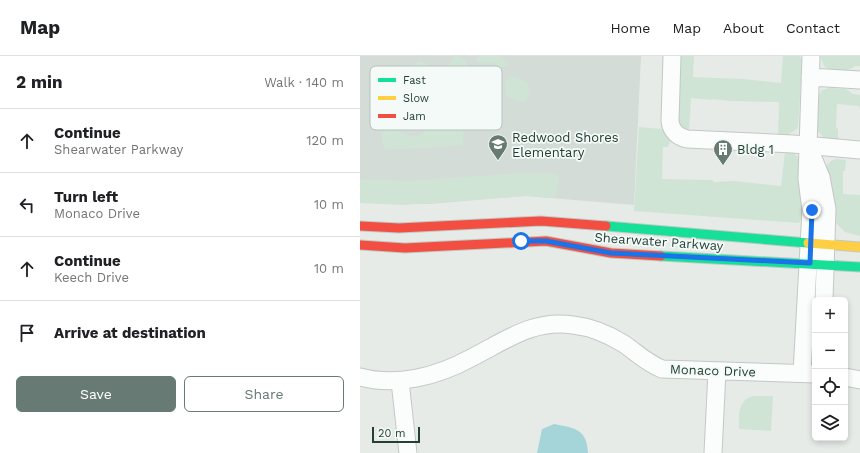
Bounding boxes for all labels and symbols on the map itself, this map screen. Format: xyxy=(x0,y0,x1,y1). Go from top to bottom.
legend xyxy=(370,66,502,130)
text: Fast xyxy=(403,74,426,87)
text: Slow xyxy=(403,92,429,105)
text: Jam xyxy=(403,110,426,123)
place label: Redwood Shores Elementary xyxy=(512,130,619,160)
school or university icon: Redwood Shores Elementary xyxy=(487,133,509,161)
building icon: Bldg 1 xyxy=(712,138,734,166)
place label: Bldg 1 xyxy=(737,142,774,157)
route end xyxy=(803,201,821,219)
street label: Shearwater Parkway xyxy=(594,230,724,254)
route start xyxy=(512,232,530,250)
street label: Monaco Drive xyxy=(670,362,756,379)
scale bar xyxy=(372,425,420,444)

